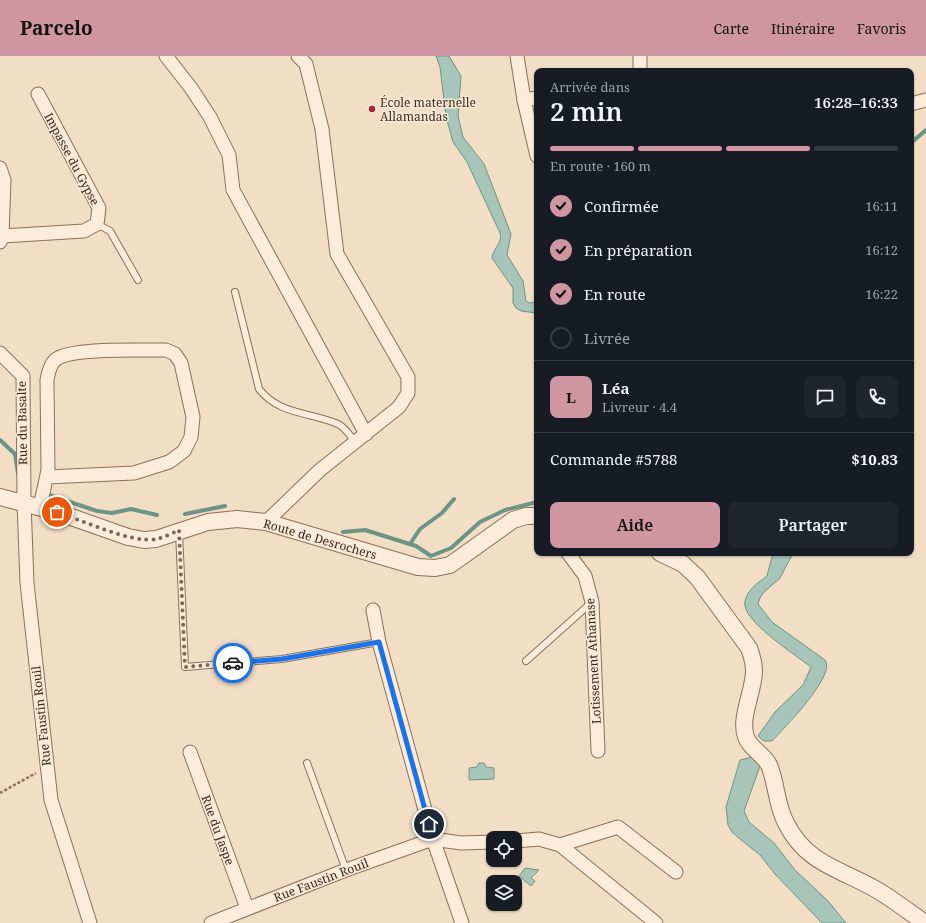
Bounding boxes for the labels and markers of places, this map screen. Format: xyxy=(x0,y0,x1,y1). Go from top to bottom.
place label: École maternelle Allamandas xyxy=(380,94,476,125)
marker: École maternelle Allamandas xyxy=(367,104,377,114)
pin xyxy=(40,495,74,529)
pin xyxy=(412,807,446,841)

